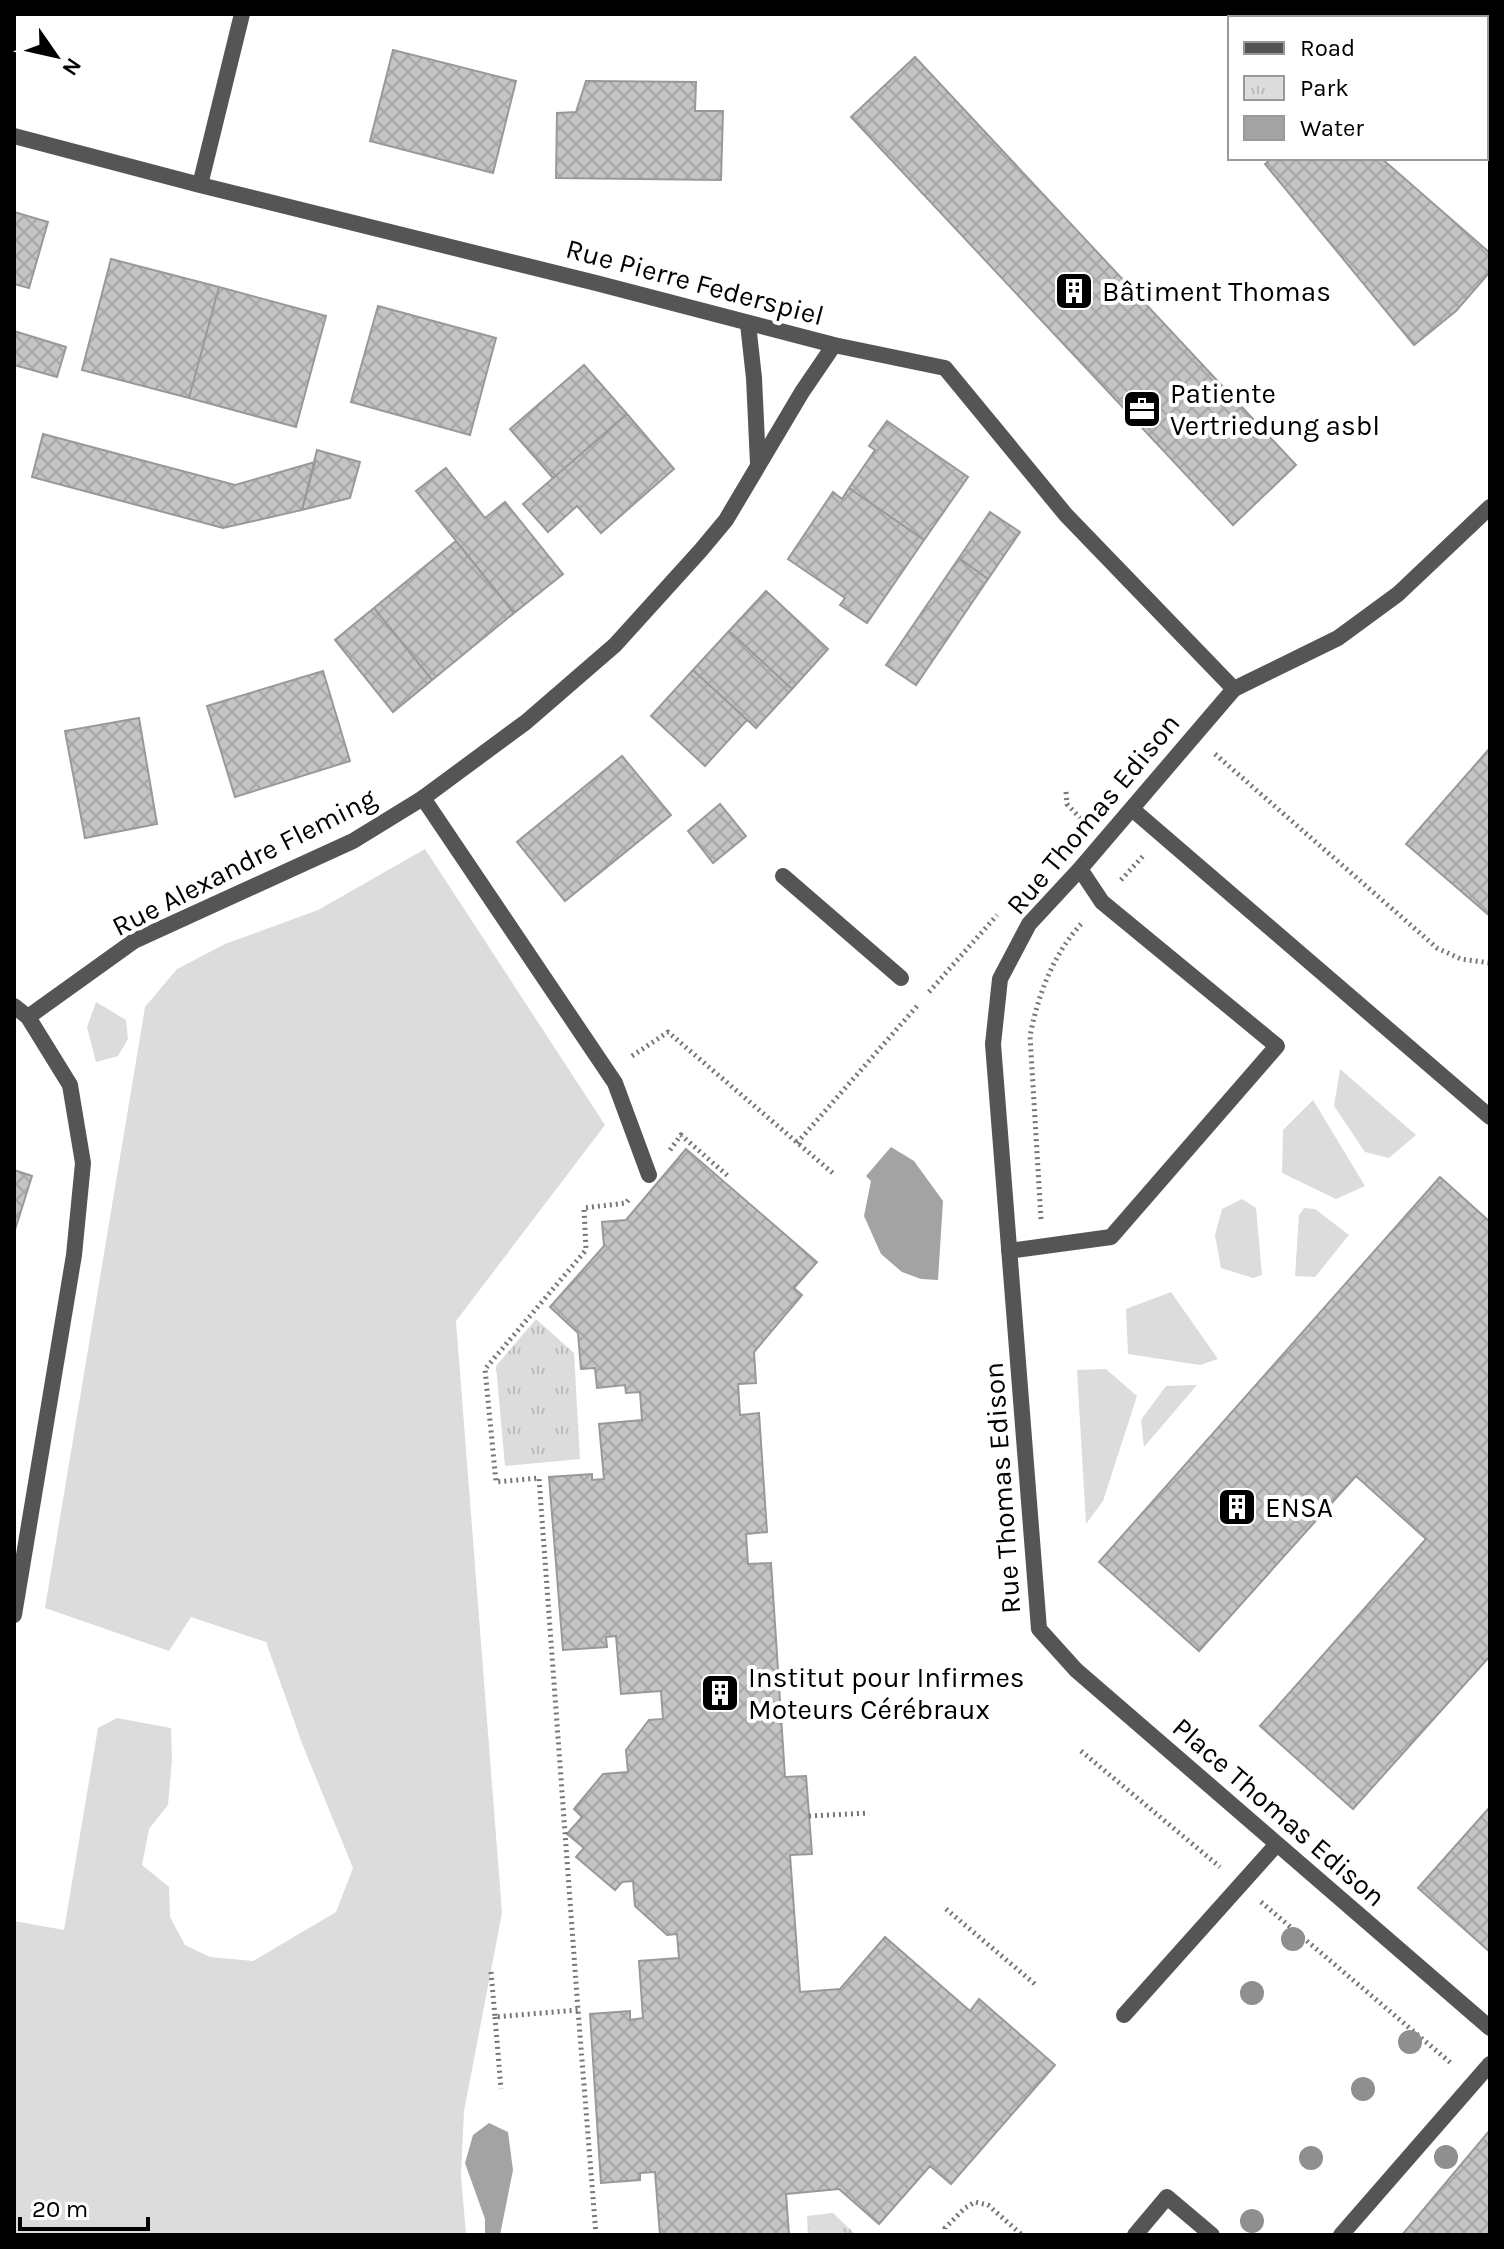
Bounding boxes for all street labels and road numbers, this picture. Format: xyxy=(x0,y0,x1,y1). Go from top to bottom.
street label: Rue Pierre Federspiel xyxy=(562,232,828,332)
street label: Rue Thomas Edison xyxy=(999,707,1187,921)
street label: Rue Alexandre Fleming xyxy=(106,781,382,943)
street label: Rue Thomas Edison xyxy=(977,1361,1027,1615)
street label: Place Thomas Edison xyxy=(1166,1711,1392,1913)

